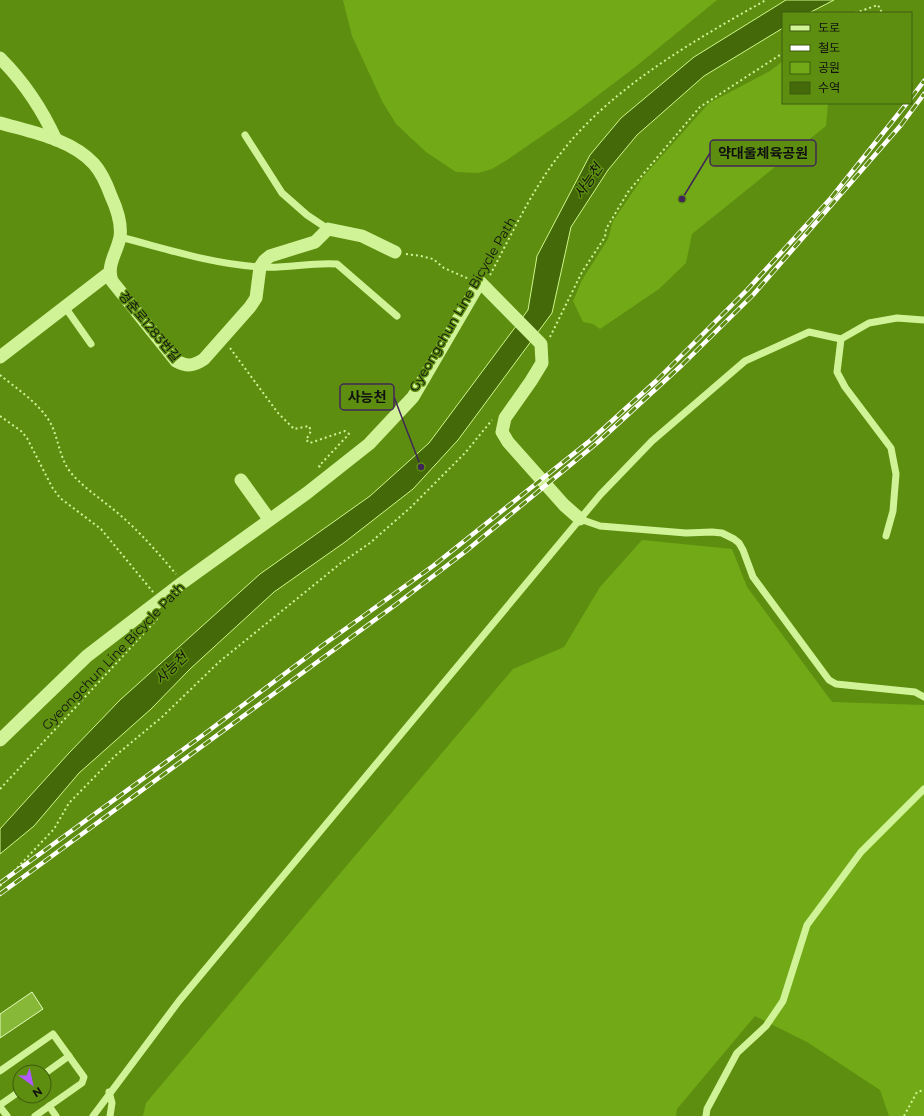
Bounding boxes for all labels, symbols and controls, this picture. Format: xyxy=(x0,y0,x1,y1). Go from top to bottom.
legend xyxy=(782,12,912,104)
text: 도로 xyxy=(818,20,840,35)
text: 철도 xyxy=(818,40,840,55)
text: 공원 xyxy=(818,60,840,75)
text: 수역 xyxy=(818,80,840,95)
callout: 약대울체육공원 xyxy=(710,140,816,166)
text: 약대울체육공원 xyxy=(718,144,808,162)
water label: 사능천 xyxy=(570,159,607,202)
street label: Gyeongchun Line Bicycle Path xyxy=(405,214,519,394)
street label: 경춘로1283번길 xyxy=(116,287,184,365)
callout: 사능천 xyxy=(340,384,394,410)
text: 사능천 xyxy=(348,388,386,406)
street label: Gyeongchun Line Bicycle Path xyxy=(38,579,188,733)
water label: 사능천 xyxy=(151,647,192,688)
north arrow xyxy=(12,1064,52,1104)
text: N xyxy=(30,1084,45,1101)

